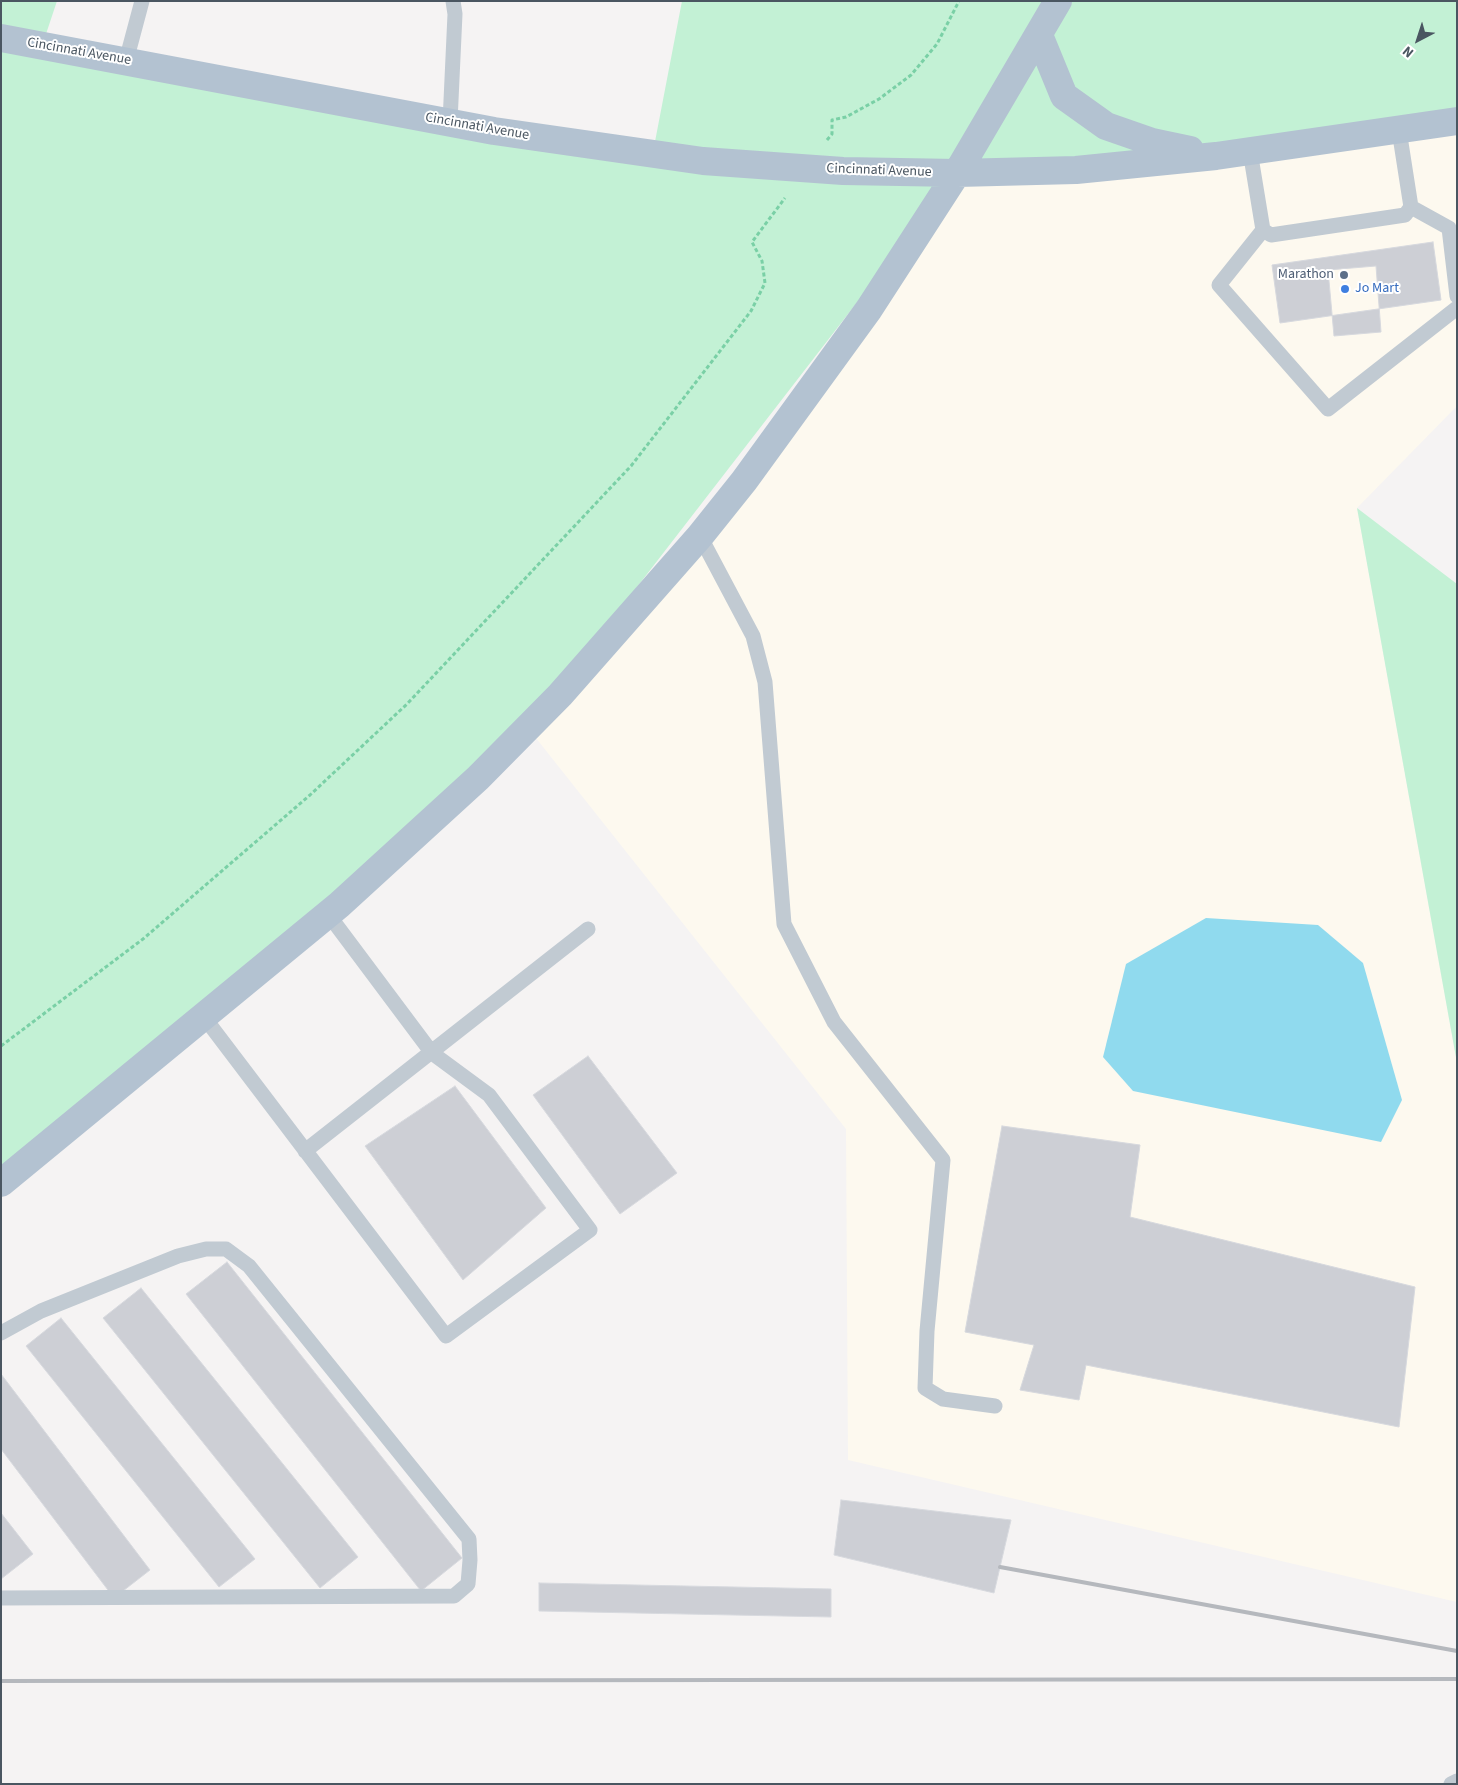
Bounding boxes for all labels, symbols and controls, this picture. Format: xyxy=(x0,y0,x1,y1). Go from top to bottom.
north arrow xyxy=(1393,15,1443,65)
street label: Cincinnati Avenue xyxy=(26,35,132,69)
text: N xyxy=(1398,41,1418,62)
street label: Cincinnati Avenue xyxy=(424,110,530,144)
street label: Cincinnati Avenue xyxy=(826,161,932,181)
place label: Marathon xyxy=(1278,267,1334,283)
marker: Marathon xyxy=(1338,269,1350,281)
place label: Jo Mart xyxy=(1355,281,1399,297)
marker: Jo Mart xyxy=(1339,283,1351,295)

